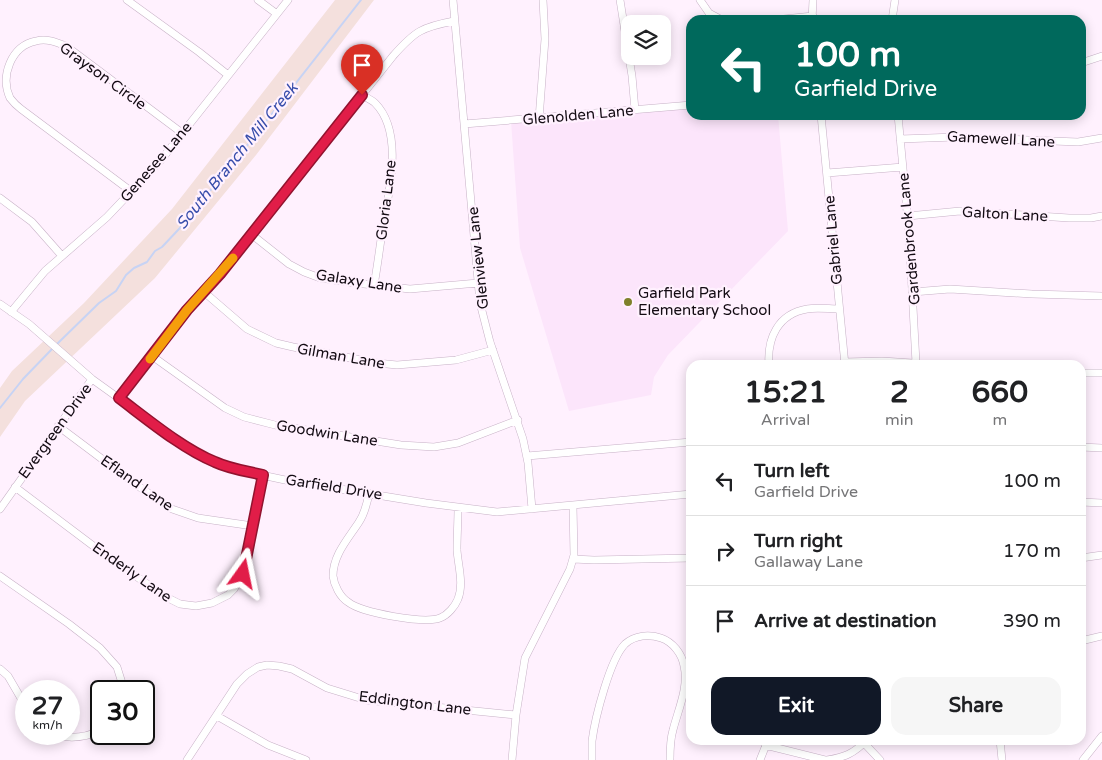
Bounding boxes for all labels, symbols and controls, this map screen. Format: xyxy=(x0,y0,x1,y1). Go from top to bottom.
map controls xyxy=(621,15,671,65)
button: layers xyxy=(621,15,671,65)
text: 100 m xyxy=(794,34,901,76)
icon: left xyxy=(711,35,776,100)
street label: Grayson Circle xyxy=(56,39,150,113)
pin xyxy=(341,44,383,95)
icon: arrive xyxy=(348,51,376,79)
text: Garfield Drive xyxy=(794,76,937,102)
water label: South Branch Mill Creek xyxy=(172,78,303,233)
street label: Glenolden Lane xyxy=(522,101,634,129)
street label: Genesee Lane xyxy=(116,118,196,206)
street label: Gamewell Lane xyxy=(946,127,1056,151)
street label: Gloria Lane xyxy=(372,159,400,241)
street label: Gardenbrook Lane xyxy=(894,172,924,306)
street label: Gabriel Lane xyxy=(820,195,846,285)
street label: Galton Lane xyxy=(962,203,1048,225)
street label: Glenview Lane xyxy=(464,206,492,310)
street label: Galaxy Lane xyxy=(315,265,403,297)
place label: Garfield Park Elementary School xyxy=(638,284,771,319)
marker: Garfield Park Elementary School xyxy=(622,296,634,308)
street label: Gilman Lane xyxy=(296,339,386,373)
text: 15:21 xyxy=(744,374,827,411)
text: 2 xyxy=(890,374,909,411)
text: 660 xyxy=(972,374,1028,411)
street label: Evergreen Drive xyxy=(14,380,96,482)
text: Arrival xyxy=(761,410,810,430)
text: min xyxy=(885,410,914,430)
text: m xyxy=(992,410,1007,430)
street label: Goodwin Lane xyxy=(275,416,379,450)
street label: Efland Lane xyxy=(97,451,177,515)
text: Turn left xyxy=(754,460,830,482)
icon: left xyxy=(711,467,739,495)
street label: Garfield Drive xyxy=(284,470,384,504)
text: 100 m xyxy=(1003,470,1061,492)
text: Garfield Drive xyxy=(754,482,858,502)
text: Turn right xyxy=(754,530,842,552)
icon: right xyxy=(711,537,739,565)
street label: Enderly Lane xyxy=(89,538,175,606)
text: 170 m xyxy=(1003,540,1061,562)
position arrow xyxy=(216,547,268,599)
text: Gallaway Lane xyxy=(754,552,863,572)
icon: arrive xyxy=(711,607,739,635)
text: Arrive at destination xyxy=(754,610,937,632)
text: 390 m xyxy=(1003,610,1061,632)
button: Exit xyxy=(711,677,881,735)
button: Share xyxy=(891,677,1061,735)
speed limit sign: 30 xyxy=(90,680,155,745)
street label: Eddington Lane xyxy=(358,687,472,719)
text: 27 xyxy=(32,691,63,721)
text: km/h xyxy=(32,718,63,732)

